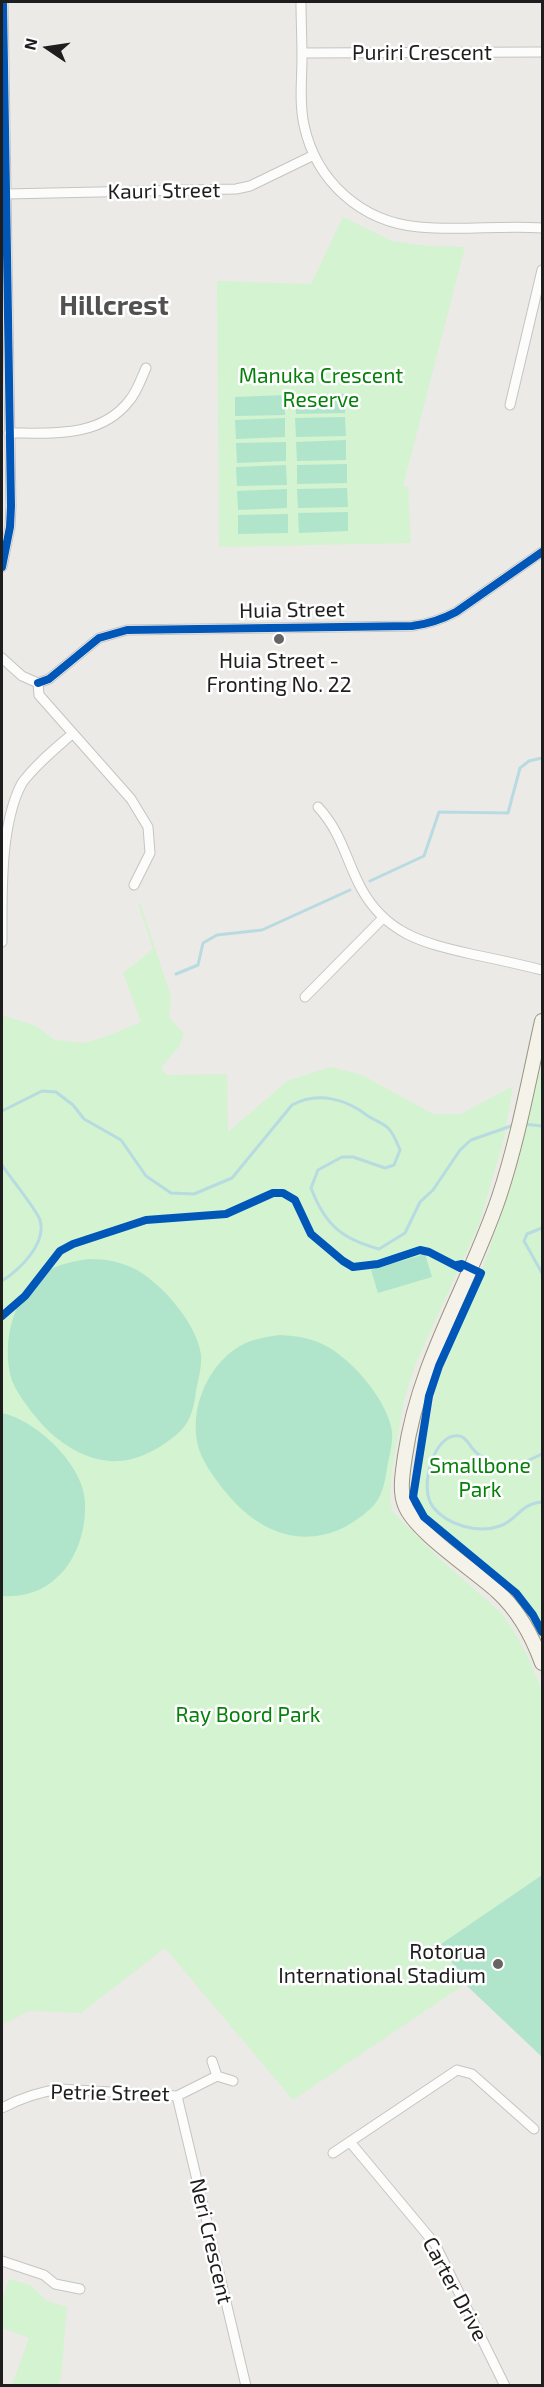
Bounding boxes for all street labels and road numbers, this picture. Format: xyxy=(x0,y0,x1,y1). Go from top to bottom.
street label: Puriri Crescent xyxy=(352,40,492,66)
street label: Kauri Street xyxy=(107,177,221,205)
street label: Huia Street xyxy=(239,596,345,624)
street label: Petrie Street xyxy=(50,2079,170,2107)
street label: Neri Crescent xyxy=(184,2176,238,2306)
street label: Carter Drive xyxy=(417,2233,493,2345)

